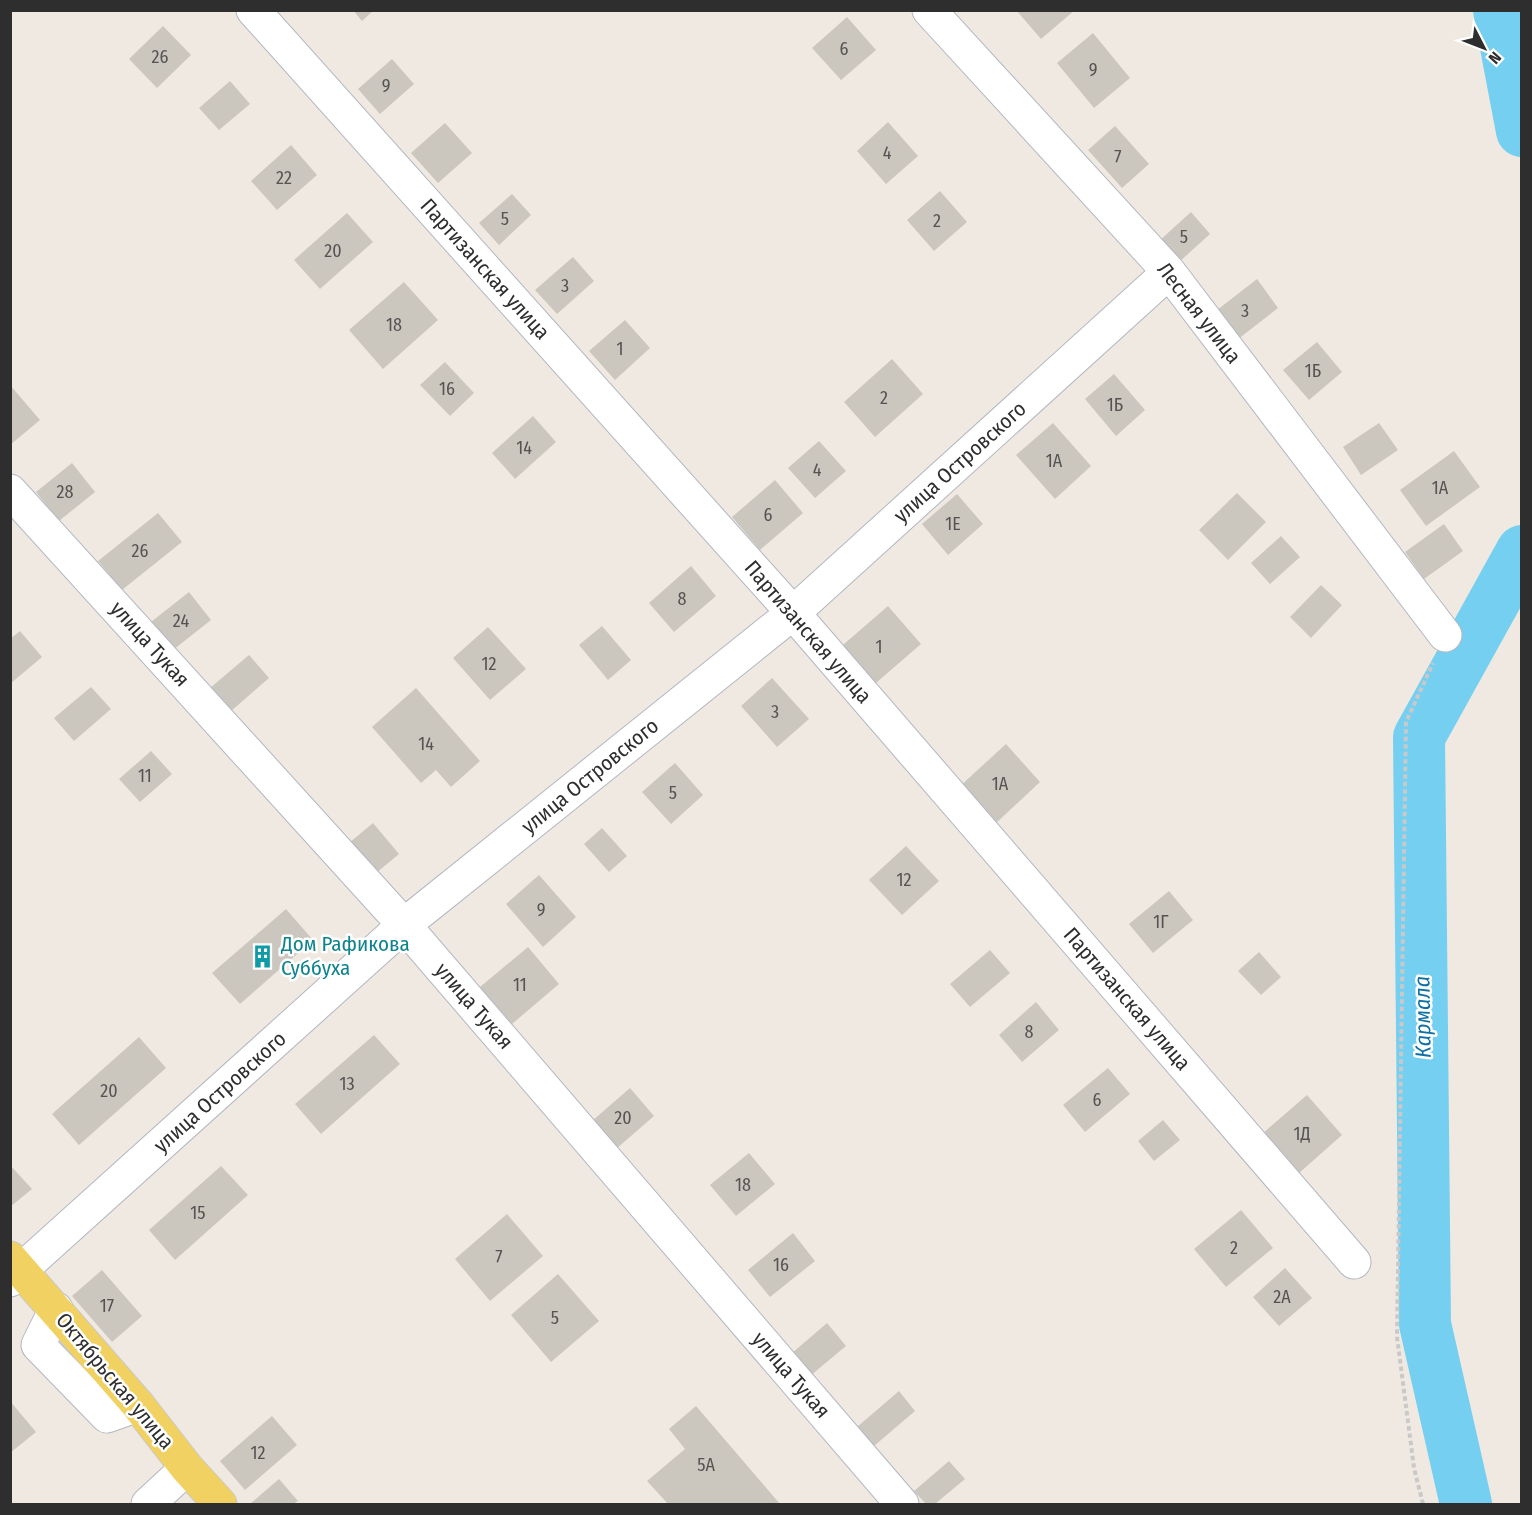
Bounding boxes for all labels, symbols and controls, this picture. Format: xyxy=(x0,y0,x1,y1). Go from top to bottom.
north arrow xyxy=(1454,18,1514,78)
house number: 6 xyxy=(840,38,849,60)
house number: 26 xyxy=(152,46,169,68)
text: N xyxy=(1485,48,1505,68)
house number: 9 xyxy=(1089,59,1097,81)
house number: 9 xyxy=(382,75,390,97)
house number: 4 xyxy=(883,142,892,164)
house number: 7 xyxy=(1114,146,1122,168)
house number: 22 xyxy=(276,167,292,189)
street label: Партизанская улица xyxy=(415,193,555,345)
house number: 5 xyxy=(501,208,509,230)
house number: 2 xyxy=(933,210,941,232)
house number: 5 xyxy=(1180,226,1188,248)
house number: 20 xyxy=(324,240,342,262)
street label: Лесная улица xyxy=(1151,257,1247,369)
house number: 3 xyxy=(561,275,569,297)
house number: 3 xyxy=(1241,300,1249,322)
house number: 18 xyxy=(386,314,402,336)
house number: 1 xyxy=(616,338,624,360)
house number: 1Б xyxy=(1305,360,1321,382)
house number: 16 xyxy=(439,378,455,400)
house number: 2 xyxy=(880,387,888,409)
house number: 1Б xyxy=(1107,394,1123,416)
street label: улица Островского xyxy=(888,396,1032,528)
house number: 14 xyxy=(516,437,532,459)
house number: 1А xyxy=(1046,450,1063,472)
house number: 4 xyxy=(813,459,822,481)
house number: 1А xyxy=(1432,477,1449,499)
house number: 28 xyxy=(57,481,73,503)
house number: 6 xyxy=(764,504,773,526)
house number: 1Е xyxy=(945,513,961,535)
house number: 26 xyxy=(132,540,149,562)
street label: Партизанская улица xyxy=(739,555,877,709)
house number: 8 xyxy=(678,588,687,610)
street label: улица Тукая xyxy=(105,596,195,692)
house number: 24 xyxy=(173,610,189,632)
house number: 1 xyxy=(875,636,883,658)
house number: 12 xyxy=(482,653,497,675)
house number: 3 xyxy=(771,701,779,723)
street label: улица Островского xyxy=(516,713,664,839)
house number: 14 xyxy=(418,733,434,755)
house number: 11 xyxy=(138,765,152,787)
house number: 1А xyxy=(992,773,1009,795)
house number: 5 xyxy=(669,782,677,804)
house number: 12 xyxy=(897,869,912,891)
house number: 9 xyxy=(537,899,545,921)
house number: 1Г xyxy=(1153,911,1169,933)
street label: Партизанская улица xyxy=(1058,922,1196,1076)
place label: Дом Рафикова Суббуха xyxy=(280,931,410,981)
building icon: Дом Рафикова Суббуха xyxy=(250,943,276,969)
street label: улица Тукая xyxy=(429,957,519,1055)
house number: 11 xyxy=(513,974,527,996)
water label: Кармала xyxy=(1408,976,1437,1058)
house number: 8 xyxy=(1025,1021,1034,1043)
street label: улица Островского xyxy=(148,1026,292,1158)
house number: 13 xyxy=(339,1073,355,1095)
house number: 20 xyxy=(100,1080,118,1102)
house number: 6 xyxy=(1093,1089,1102,1111)
house number: 20 xyxy=(614,1107,632,1129)
house number: 1Д xyxy=(1293,1123,1311,1145)
house number: 18 xyxy=(735,1174,751,1196)
house number: 15 xyxy=(190,1202,206,1224)
house number: 2 xyxy=(1230,1237,1238,1259)
house number: 7 xyxy=(495,1246,503,1268)
house number: 16 xyxy=(773,1254,789,1276)
house number: 2А xyxy=(1273,1286,1291,1308)
house number: 17 xyxy=(100,1295,114,1317)
street label: Октябрьская улица xyxy=(50,1307,180,1455)
house number: 5 xyxy=(551,1307,559,1329)
street label: улица Тукая xyxy=(746,1326,836,1424)
house number: 12 xyxy=(251,1442,266,1464)
house number: 5А xyxy=(697,1454,715,1476)

